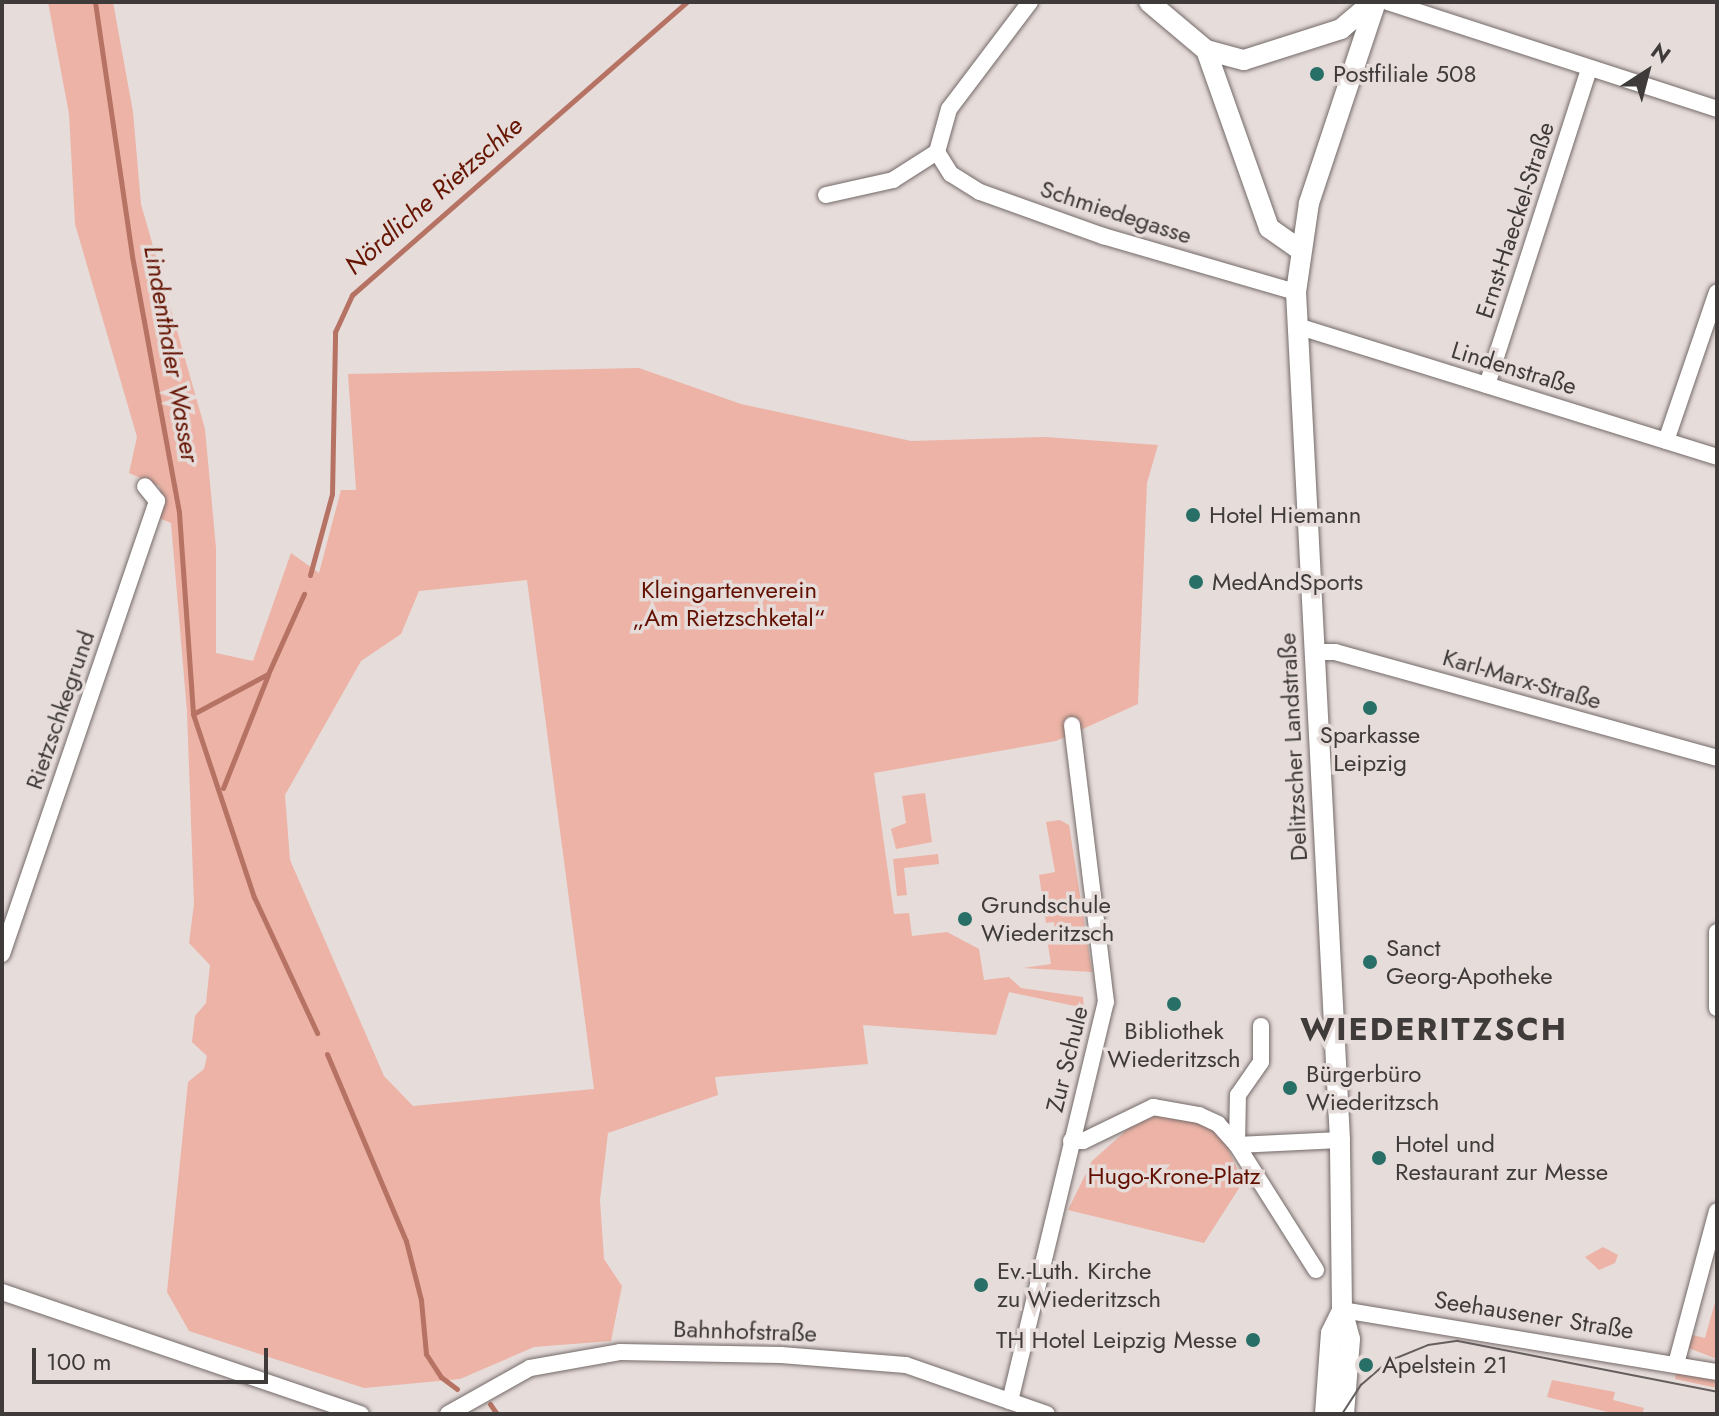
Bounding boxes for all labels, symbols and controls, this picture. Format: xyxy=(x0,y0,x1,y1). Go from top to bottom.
north arrow xyxy=(1607,32,1687,112)
text: N xyxy=(1645,35,1678,71)
place label: Postfiliale 508 xyxy=(1333,60,1476,88)
marker: Postfiliale 508 xyxy=(1308,65,1326,83)
water label: Nördliche Rietzschke xyxy=(339,110,529,282)
street label: Ernst-Haeckel-Straße xyxy=(1470,118,1560,322)
street label: Schmiedegasse xyxy=(1037,174,1195,250)
water label: Lindenthaler Wasser xyxy=(137,243,205,465)
street label: Lindenstraße xyxy=(1448,335,1580,401)
place label: Hotel Hiemann xyxy=(1209,501,1361,529)
marker: Hotel Hiemann xyxy=(1184,506,1202,524)
place label: MedAndSports xyxy=(1212,568,1363,596)
marker: MedAndSports xyxy=(1187,573,1205,591)
park label: Kleingartenverein „Am Rietzschketal“ xyxy=(633,576,825,632)
street label: Rietzschkegrund xyxy=(19,627,101,793)
street label: Delitzscher Landstraße xyxy=(1273,632,1313,862)
street label: Karl-Marx-Straße xyxy=(1439,643,1605,715)
marker: Sparkasse Leipzig xyxy=(1361,699,1379,717)
place label: Sparkasse Leipzig xyxy=(1320,721,1420,777)
place label: Grundschule Wiederitzsch xyxy=(981,891,1114,947)
marker: Grundschule Wiederitzsch xyxy=(956,910,974,928)
place label: Sanct Georg-Apotheke xyxy=(1386,934,1553,990)
marker: Sanct Georg-Apotheke xyxy=(1361,953,1379,971)
marker: Bibliothek Wiederitzsch xyxy=(1165,995,1183,1013)
street label: Zur Schule xyxy=(1040,1003,1094,1115)
district label: WIEDERITZSCH xyxy=(1300,1010,1568,1048)
place label: Bibliothek Wiederitzsch xyxy=(1107,1017,1241,1073)
place label: Bürgerbüro Wiederitzsch xyxy=(1306,1060,1439,1116)
marker: Bürgerbüro Wiederitzsch xyxy=(1281,1079,1299,1097)
place label: Hotel und Restaurant zur Messe xyxy=(1395,1130,1608,1186)
marker: Hotel und Restaurant zur Messe xyxy=(1370,1149,1388,1167)
park label: Hugo-Krone-Platz xyxy=(1087,1162,1261,1190)
place label: Ev.-Luth. Kirche zu Wiederitzsch xyxy=(997,1257,1161,1313)
marker: Ev.-Luth. Kirche zu Wiederitzsch xyxy=(972,1276,990,1294)
street label: Seehausener Straße xyxy=(1432,1285,1636,1345)
street label: Bahnhofstraße xyxy=(673,1314,817,1348)
place label: TH Hotel Leipzig Messe xyxy=(996,1326,1237,1354)
marker: TH Hotel Leipzig Messe xyxy=(1244,1331,1262,1349)
scale bar xyxy=(36,1332,272,1382)
text: 100 m xyxy=(46,1344,112,1379)
place label: Apelstein 21 xyxy=(1382,1351,1508,1379)
marker: Apelstein 21 xyxy=(1357,1356,1375,1374)

